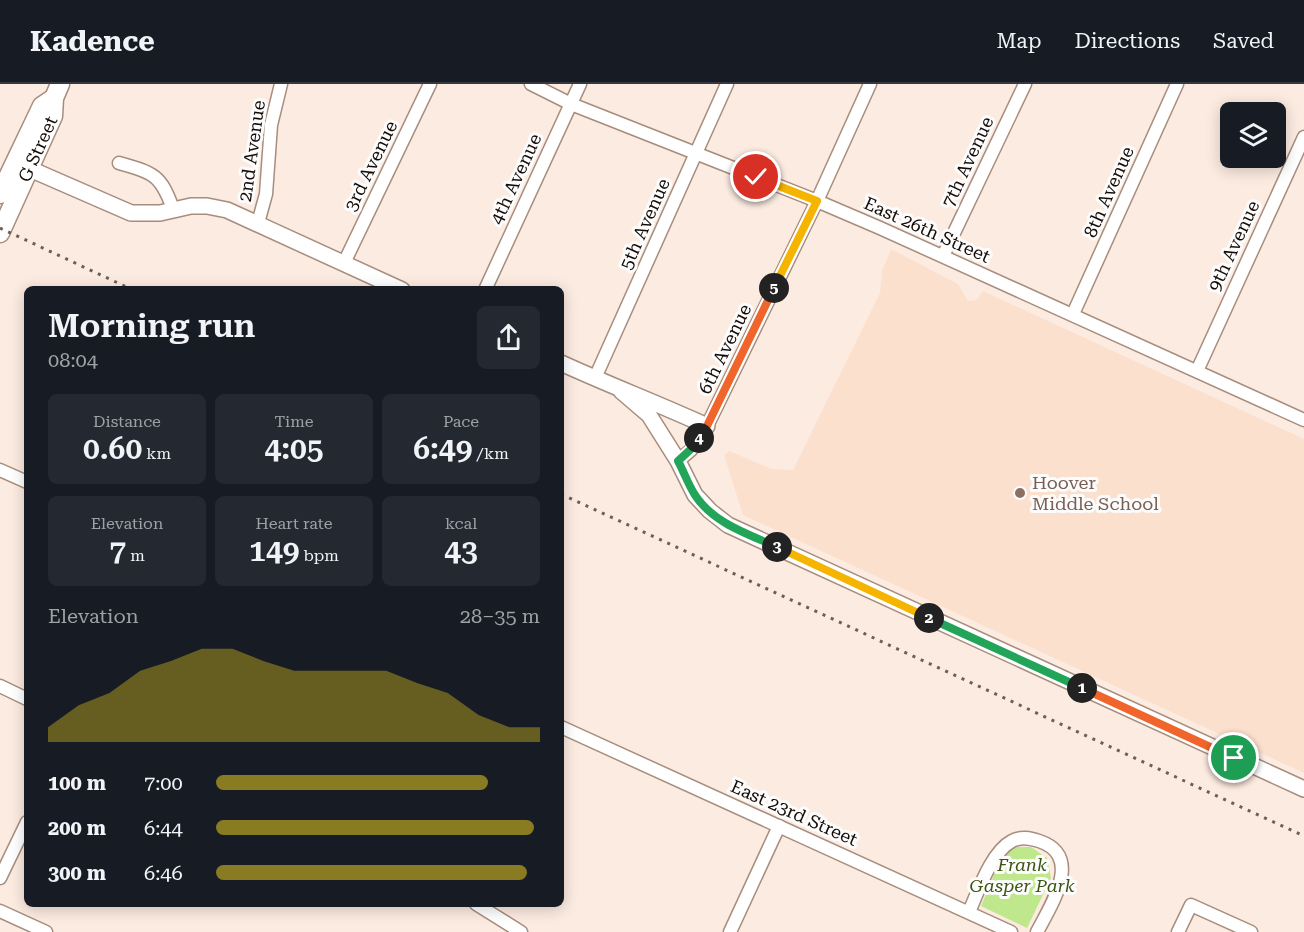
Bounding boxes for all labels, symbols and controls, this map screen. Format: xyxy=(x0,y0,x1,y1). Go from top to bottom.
text: Kadence xyxy=(30,25,155,58)
text: Map xyxy=(997,29,1041,53)
text: Directions xyxy=(1074,29,1180,53)
text: Saved xyxy=(1213,29,1274,53)
street label: 2nd Avenue xyxy=(234,99,269,203)
map controls xyxy=(1220,102,1286,168)
button: layers xyxy=(1220,102,1286,168)
street label: G Street xyxy=(13,112,62,185)
street label: 7th Avenue xyxy=(937,113,998,210)
street label: 3rd Avenue xyxy=(340,117,402,214)
street label: 4th Avenue xyxy=(485,130,546,227)
street label: 8th Avenue xyxy=(1079,143,1138,241)
pin xyxy=(730,151,781,202)
icon: check xyxy=(739,160,772,193)
street label: 5th Avenue xyxy=(615,175,674,273)
street label: East 26th Street xyxy=(861,192,994,267)
street label: 9th Avenue xyxy=(1203,197,1264,294)
pin: 5 xyxy=(759,273,789,303)
text: 5 xyxy=(770,278,778,297)
street label: 6th Avenue xyxy=(694,300,755,397)
text: Morning run xyxy=(48,306,255,345)
button: share xyxy=(477,306,540,369)
text: 08:04 xyxy=(48,348,98,372)
text: Distance xyxy=(93,412,161,431)
text: Time xyxy=(274,412,314,431)
text: Pace xyxy=(443,412,479,431)
pin: 4 xyxy=(684,423,714,453)
text: 4 xyxy=(695,428,703,447)
text: 0.60 xyxy=(83,431,142,466)
text: 4:05 xyxy=(264,431,324,466)
text: 6:49 xyxy=(413,431,472,466)
text: km xyxy=(142,444,171,463)
text: /km xyxy=(472,444,509,463)
place label: Hoover Middle School xyxy=(1032,472,1159,514)
marker: Hoover Middle School xyxy=(1013,486,1027,500)
text: Elevation xyxy=(91,514,163,533)
text: Heart rate xyxy=(256,514,332,533)
text: kcal xyxy=(445,514,477,533)
pin: 3 xyxy=(762,532,792,562)
text: 7 xyxy=(109,533,126,568)
text: 149 xyxy=(249,533,299,568)
text: 43 xyxy=(444,533,478,568)
text: 3 xyxy=(773,537,781,556)
text: m xyxy=(126,546,145,565)
text: bpm xyxy=(299,546,339,565)
pin: 2 xyxy=(914,603,944,633)
text: Elevation xyxy=(48,604,139,628)
text: 28–35 m xyxy=(460,604,540,628)
text: 2 xyxy=(925,608,933,627)
pin: 1 xyxy=(1067,673,1097,703)
text: 1 xyxy=(1078,678,1086,697)
pin xyxy=(1208,732,1259,783)
icon: arrive xyxy=(1217,741,1250,774)
text: 100 m xyxy=(48,771,106,795)
text: 7:00 xyxy=(144,771,183,795)
street label: East 23rd Street xyxy=(728,775,861,850)
text: 200 m xyxy=(48,816,106,840)
text: 6:44 xyxy=(144,816,183,840)
park label: Frank Gasper Park xyxy=(970,854,1075,896)
text: 300 m xyxy=(48,861,106,885)
text: 6:46 xyxy=(144,861,183,885)

